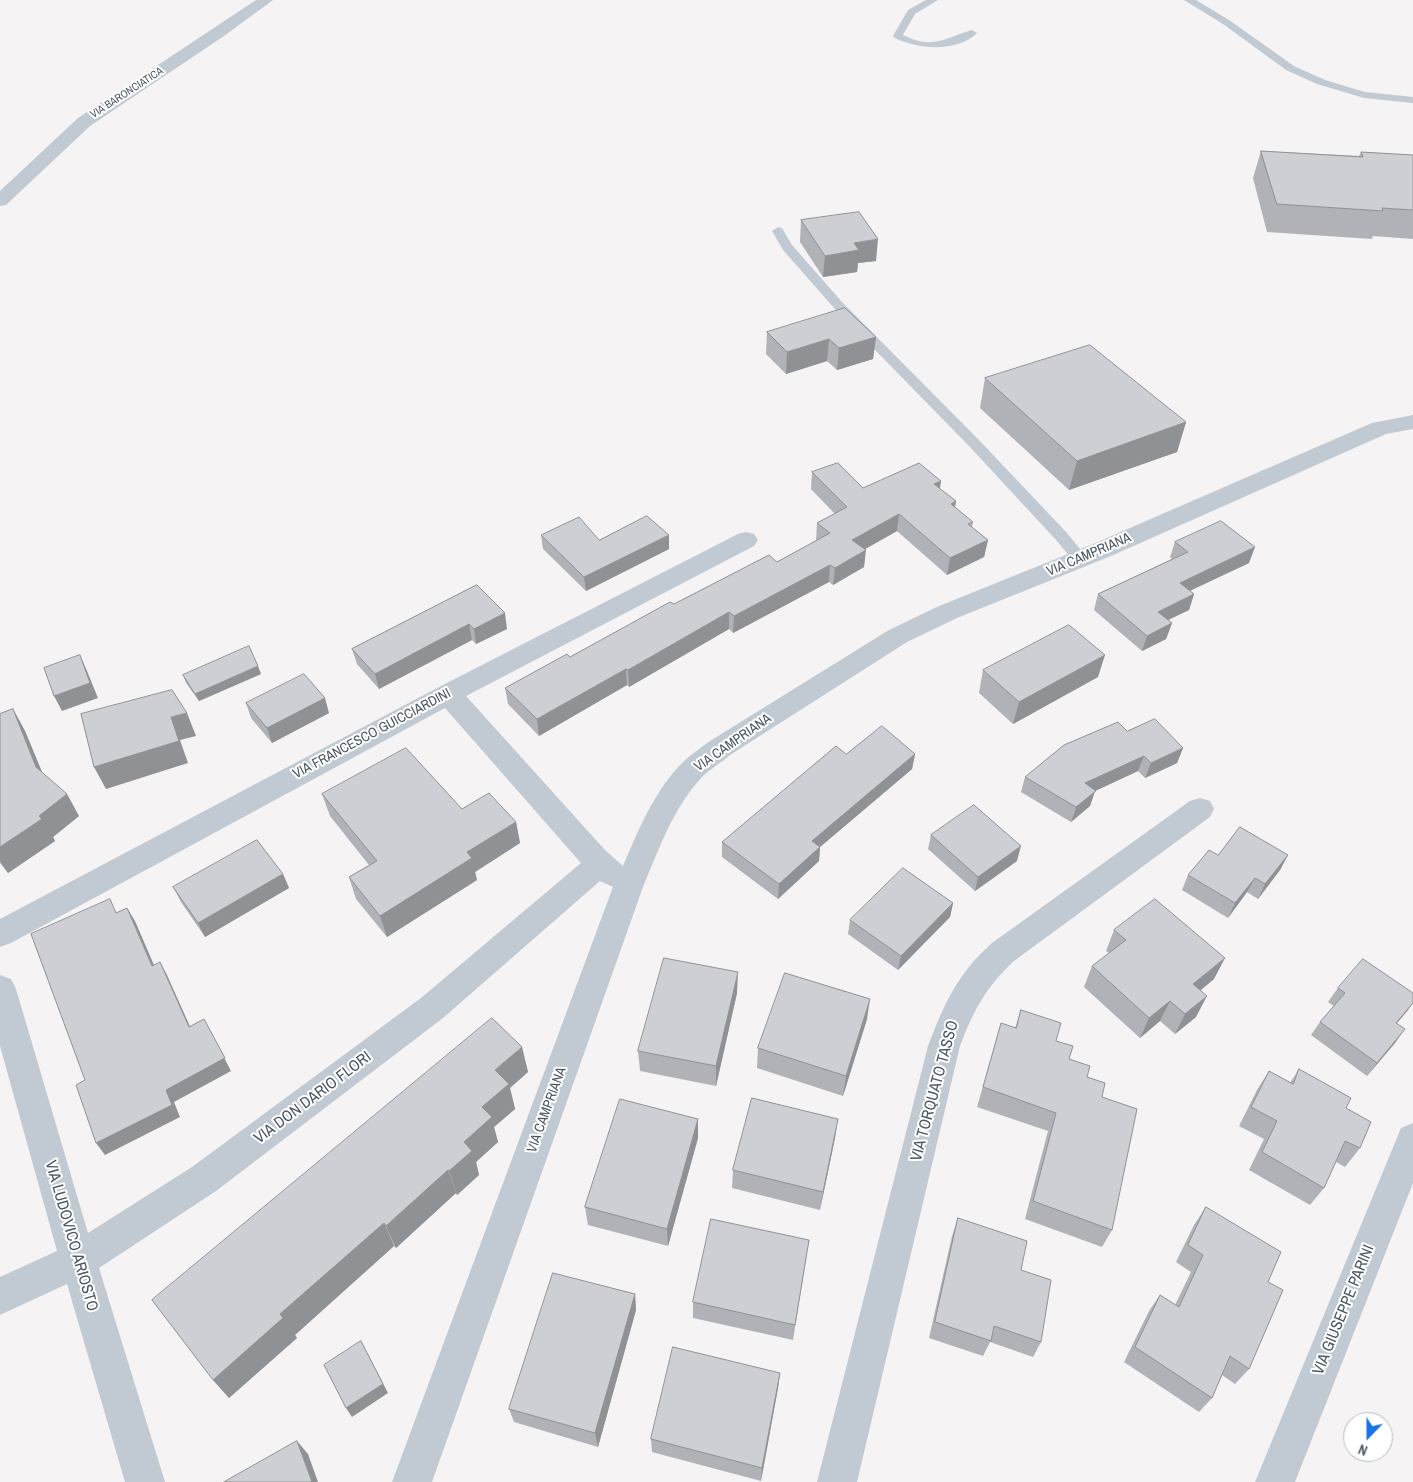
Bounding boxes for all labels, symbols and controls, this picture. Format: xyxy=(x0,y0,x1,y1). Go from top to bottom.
street label: VIA BARONCIATICA xyxy=(88,65,166,121)
street label: VIA CAMPRIANA xyxy=(1044,530,1134,580)
street label: VIA FRANCESCO GUICCIARDINI xyxy=(290,685,454,783)
street label: VIA CAMPRIANA xyxy=(691,710,775,776)
street label: VIA TORQUATO TASSO xyxy=(907,1019,963,1163)
street label: VIA DON DARIO FLORI xyxy=(251,1048,375,1148)
street label: VIA CAMPRIANA xyxy=(524,1065,570,1155)
street label: VIA LUDOVICO ARIOSTO xyxy=(40,1158,102,1314)
street label: VIA GIUSEPPE PARINI xyxy=(1309,1242,1379,1378)
north arrow xyxy=(1343,1412,1393,1462)
text: N xyxy=(1356,1440,1370,1460)

